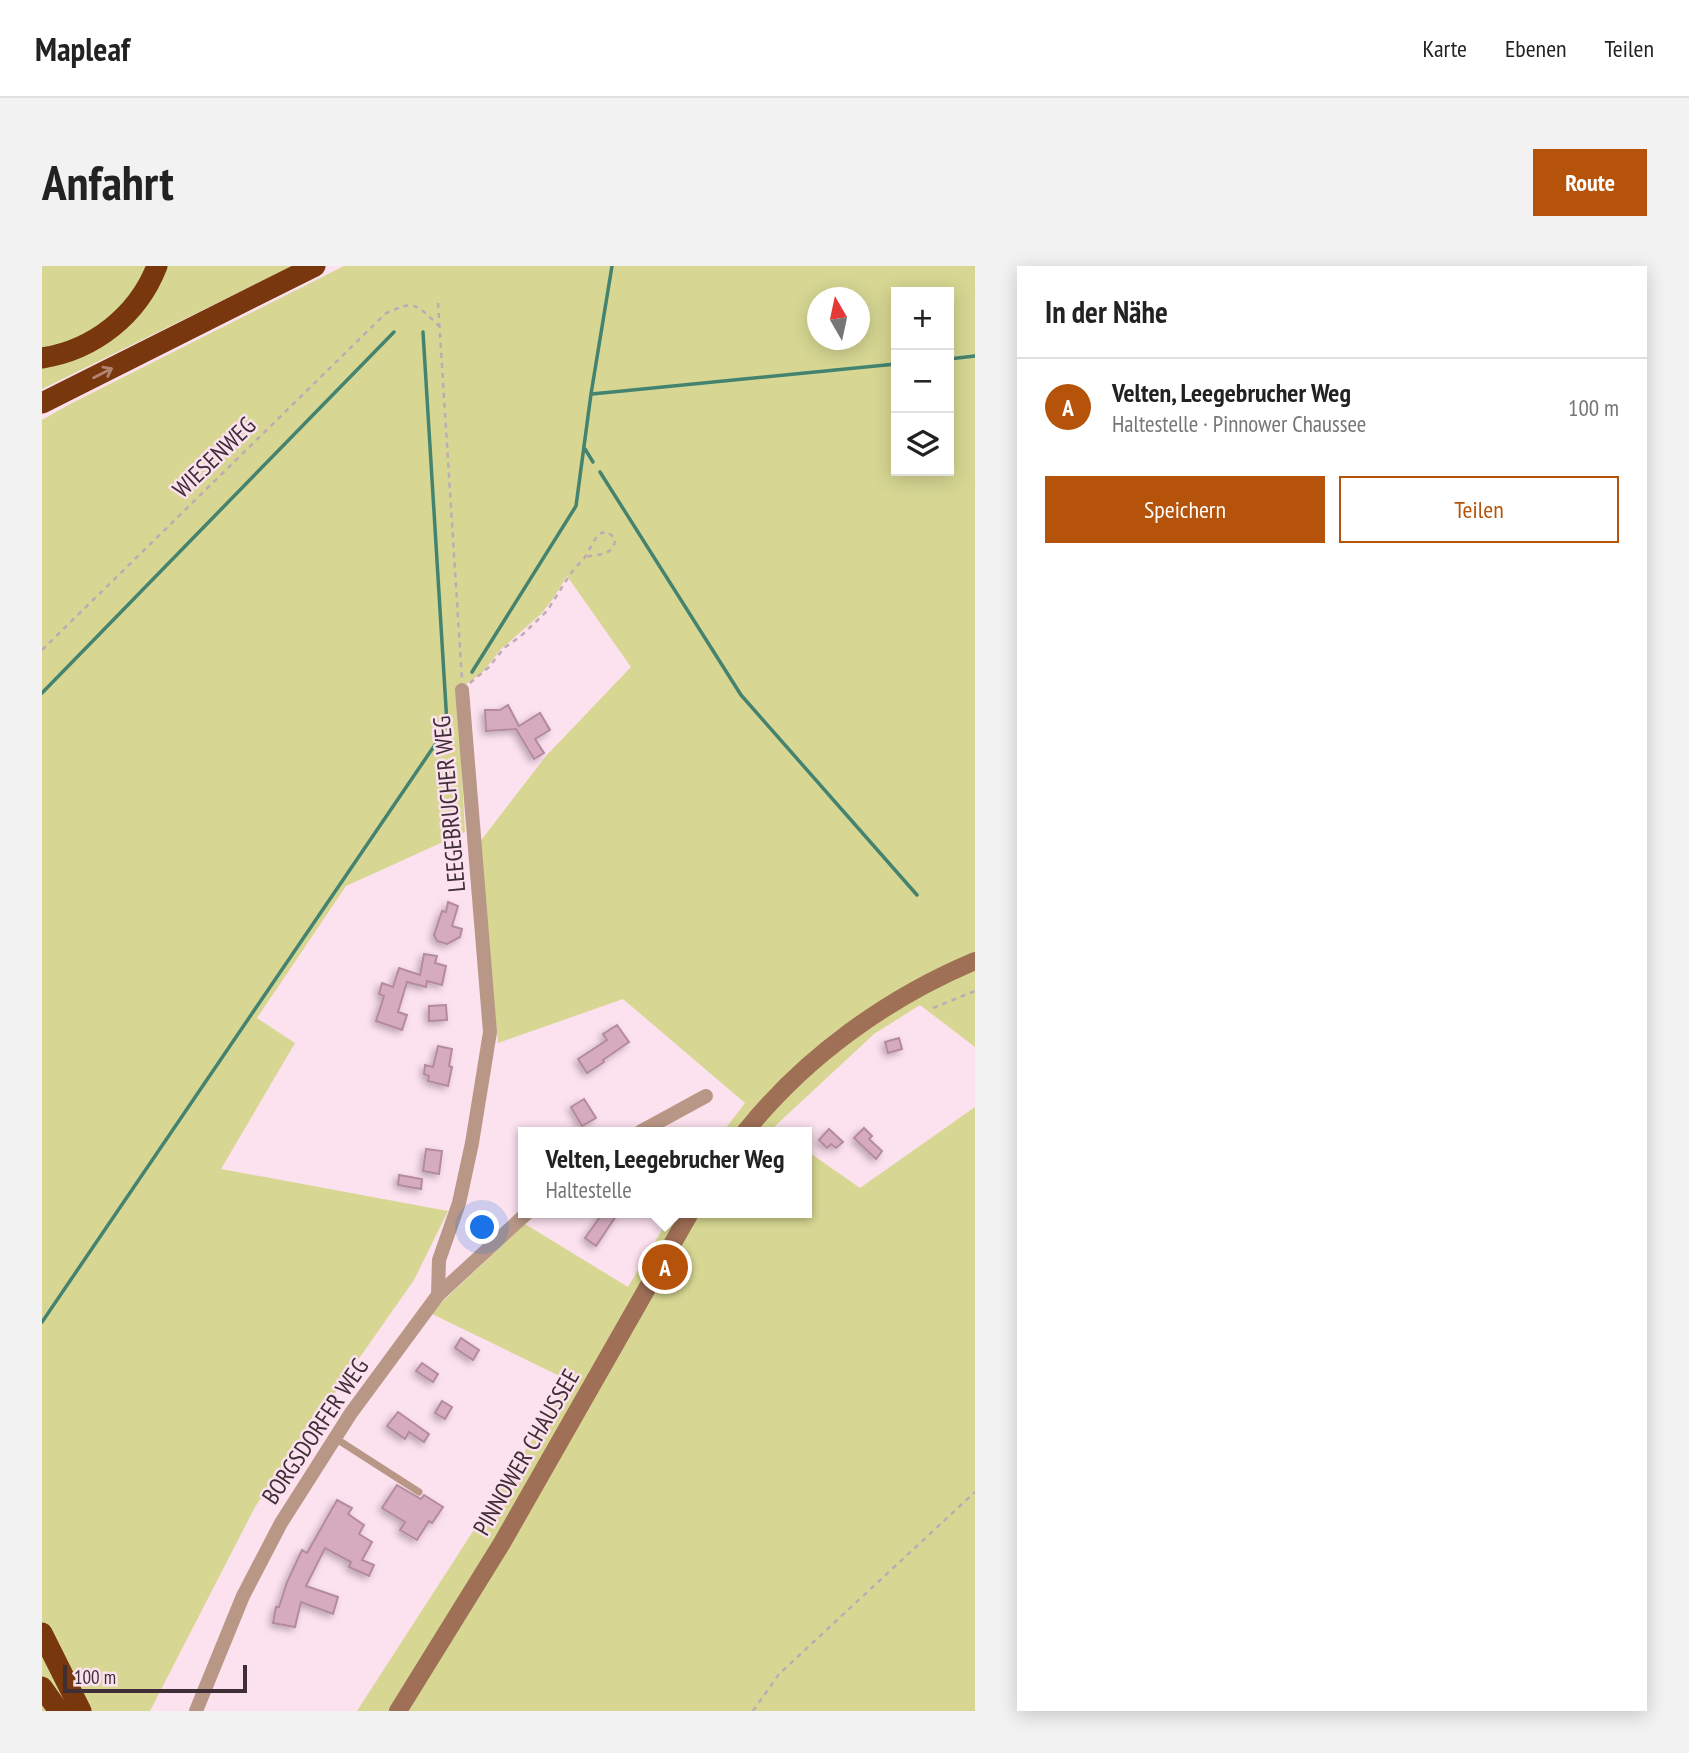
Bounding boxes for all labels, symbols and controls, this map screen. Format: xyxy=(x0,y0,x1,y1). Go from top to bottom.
text: Mapleaf xyxy=(35,27,130,70)
text: Karte xyxy=(1423,33,1467,64)
text: Ebenen xyxy=(1505,33,1567,64)
text: Teilen xyxy=(1605,33,1654,64)
button: Route xyxy=(1533,149,1647,216)
text: Anfahrt xyxy=(42,150,174,214)
north arrow xyxy=(807,287,870,350)
map controls xyxy=(891,287,954,476)
button: + xyxy=(891,287,954,350)
text: In der Nähe xyxy=(1045,292,1168,331)
button: − xyxy=(891,350,954,413)
one-way arrow xyxy=(92,365,113,379)
text: Velten, Leegebrucher Weg xyxy=(1112,376,1351,409)
text: A xyxy=(1062,393,1074,422)
text: 100 m xyxy=(1568,393,1619,422)
text: Haltestelle · Pinnower Chaussee xyxy=(1112,409,1366,438)
street label: WIESENWEG xyxy=(166,410,262,504)
button: layers xyxy=(891,413,954,476)
button: Speichern xyxy=(1045,476,1325,543)
button: Teilen xyxy=(1339,476,1619,543)
street label: LEEGEBRUCHER WEG xyxy=(426,715,472,893)
popup xyxy=(518,1127,812,1218)
text: Velten, Leegebrucher Weg xyxy=(545,1142,785,1175)
text: Haltestelle xyxy=(545,1175,632,1204)
your location xyxy=(465,1210,499,1244)
pin: A xyxy=(642,1241,688,1293)
street label: BORGSDORFER WEG xyxy=(255,1352,375,1510)
street label: PINNOWER CHAUSSEE xyxy=(466,1363,586,1541)
scale bar xyxy=(63,1662,247,1694)
text: 100 m xyxy=(74,1665,116,1689)

